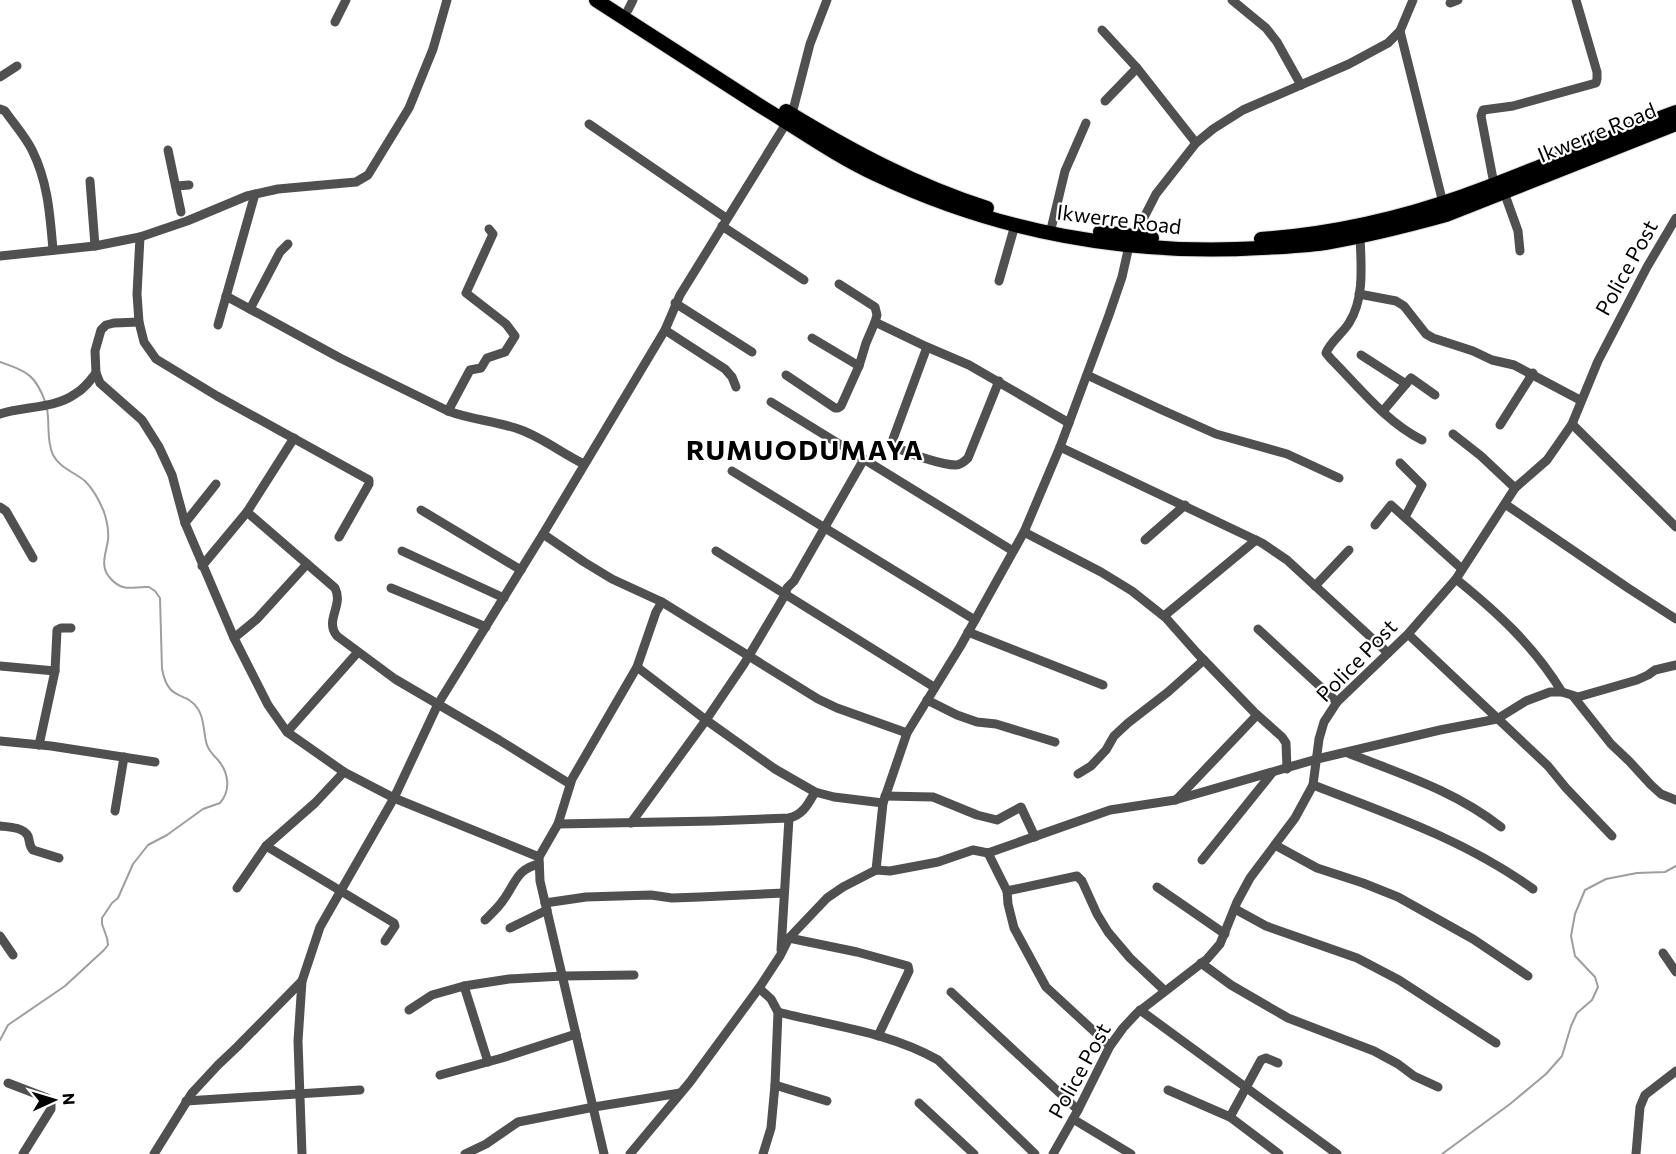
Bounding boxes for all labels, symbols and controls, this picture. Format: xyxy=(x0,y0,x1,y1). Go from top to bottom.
street label: Ikwerre Road xyxy=(1534,97,1659,167)
street label: Ikwerre Road xyxy=(1055,198,1183,239)
street label: Police Post xyxy=(1589,215,1662,319)
district label: RUMUODUMAYA xyxy=(686,433,924,466)
street label: Police Post xyxy=(1311,614,1401,706)
street label: Police Post xyxy=(1042,1018,1115,1122)
north arrow xyxy=(24,1070,84,1130)
text: N xyxy=(60,1092,79,1106)

